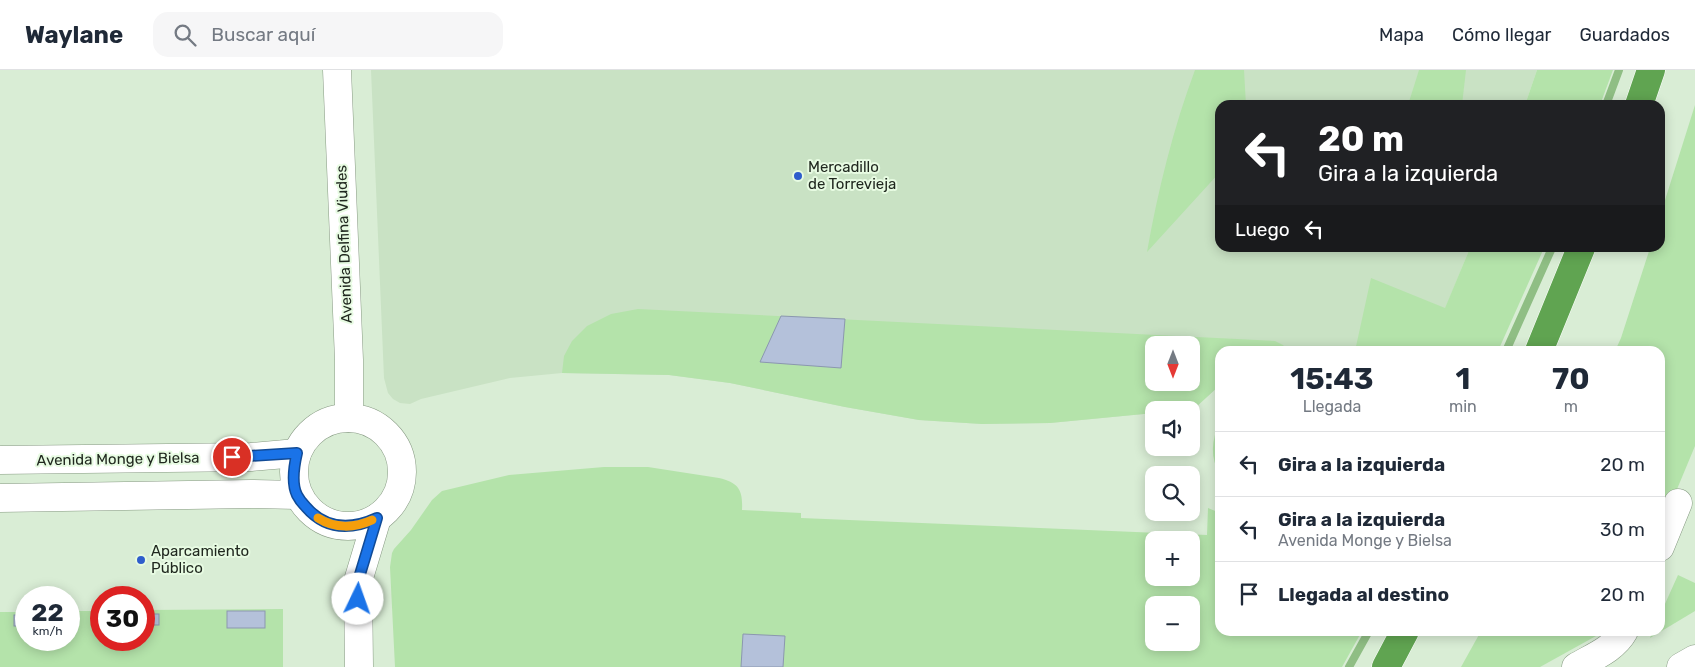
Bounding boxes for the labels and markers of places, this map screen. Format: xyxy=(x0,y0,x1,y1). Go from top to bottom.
place label: Mercadillo de Torrevieja xyxy=(808,158,896,193)
marker: Mercadillo de Torrevieja xyxy=(792,170,804,182)
pin xyxy=(211,436,253,478)
place label: Aparcamiento Público xyxy=(151,542,249,577)
marker: Aparcamiento Público xyxy=(135,554,147,566)

